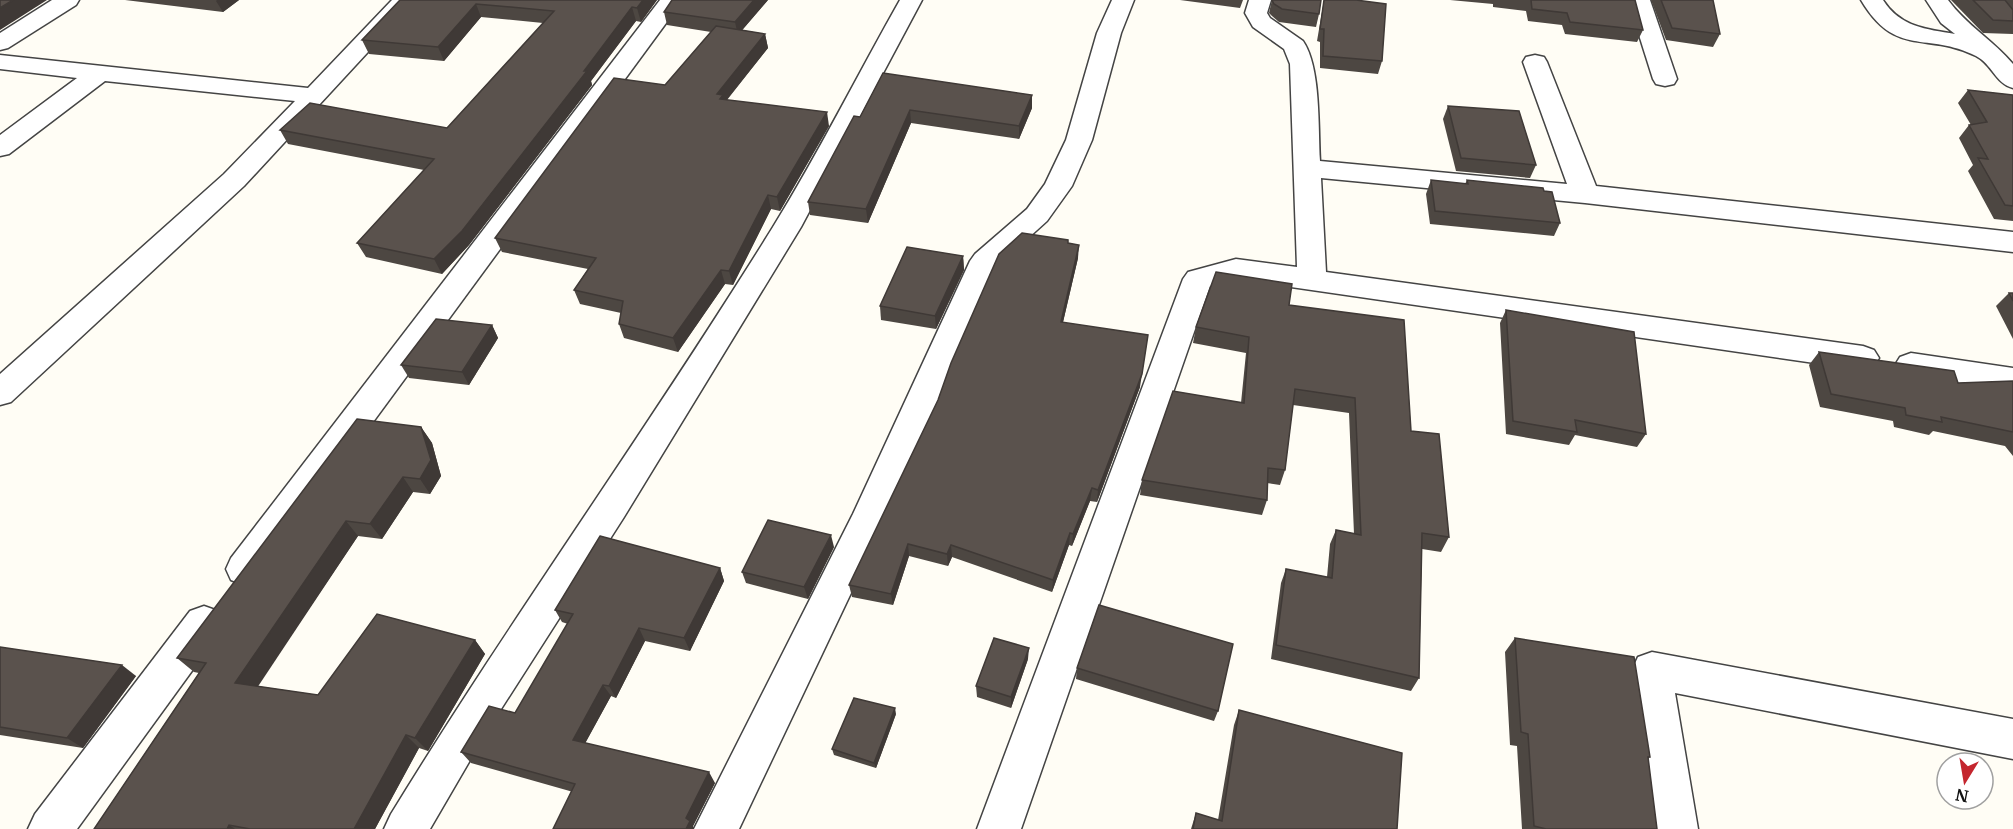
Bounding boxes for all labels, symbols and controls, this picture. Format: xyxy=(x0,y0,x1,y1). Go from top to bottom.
north arrow xyxy=(1935,751,1995,811)
text: N xyxy=(1954,785,1970,807)

